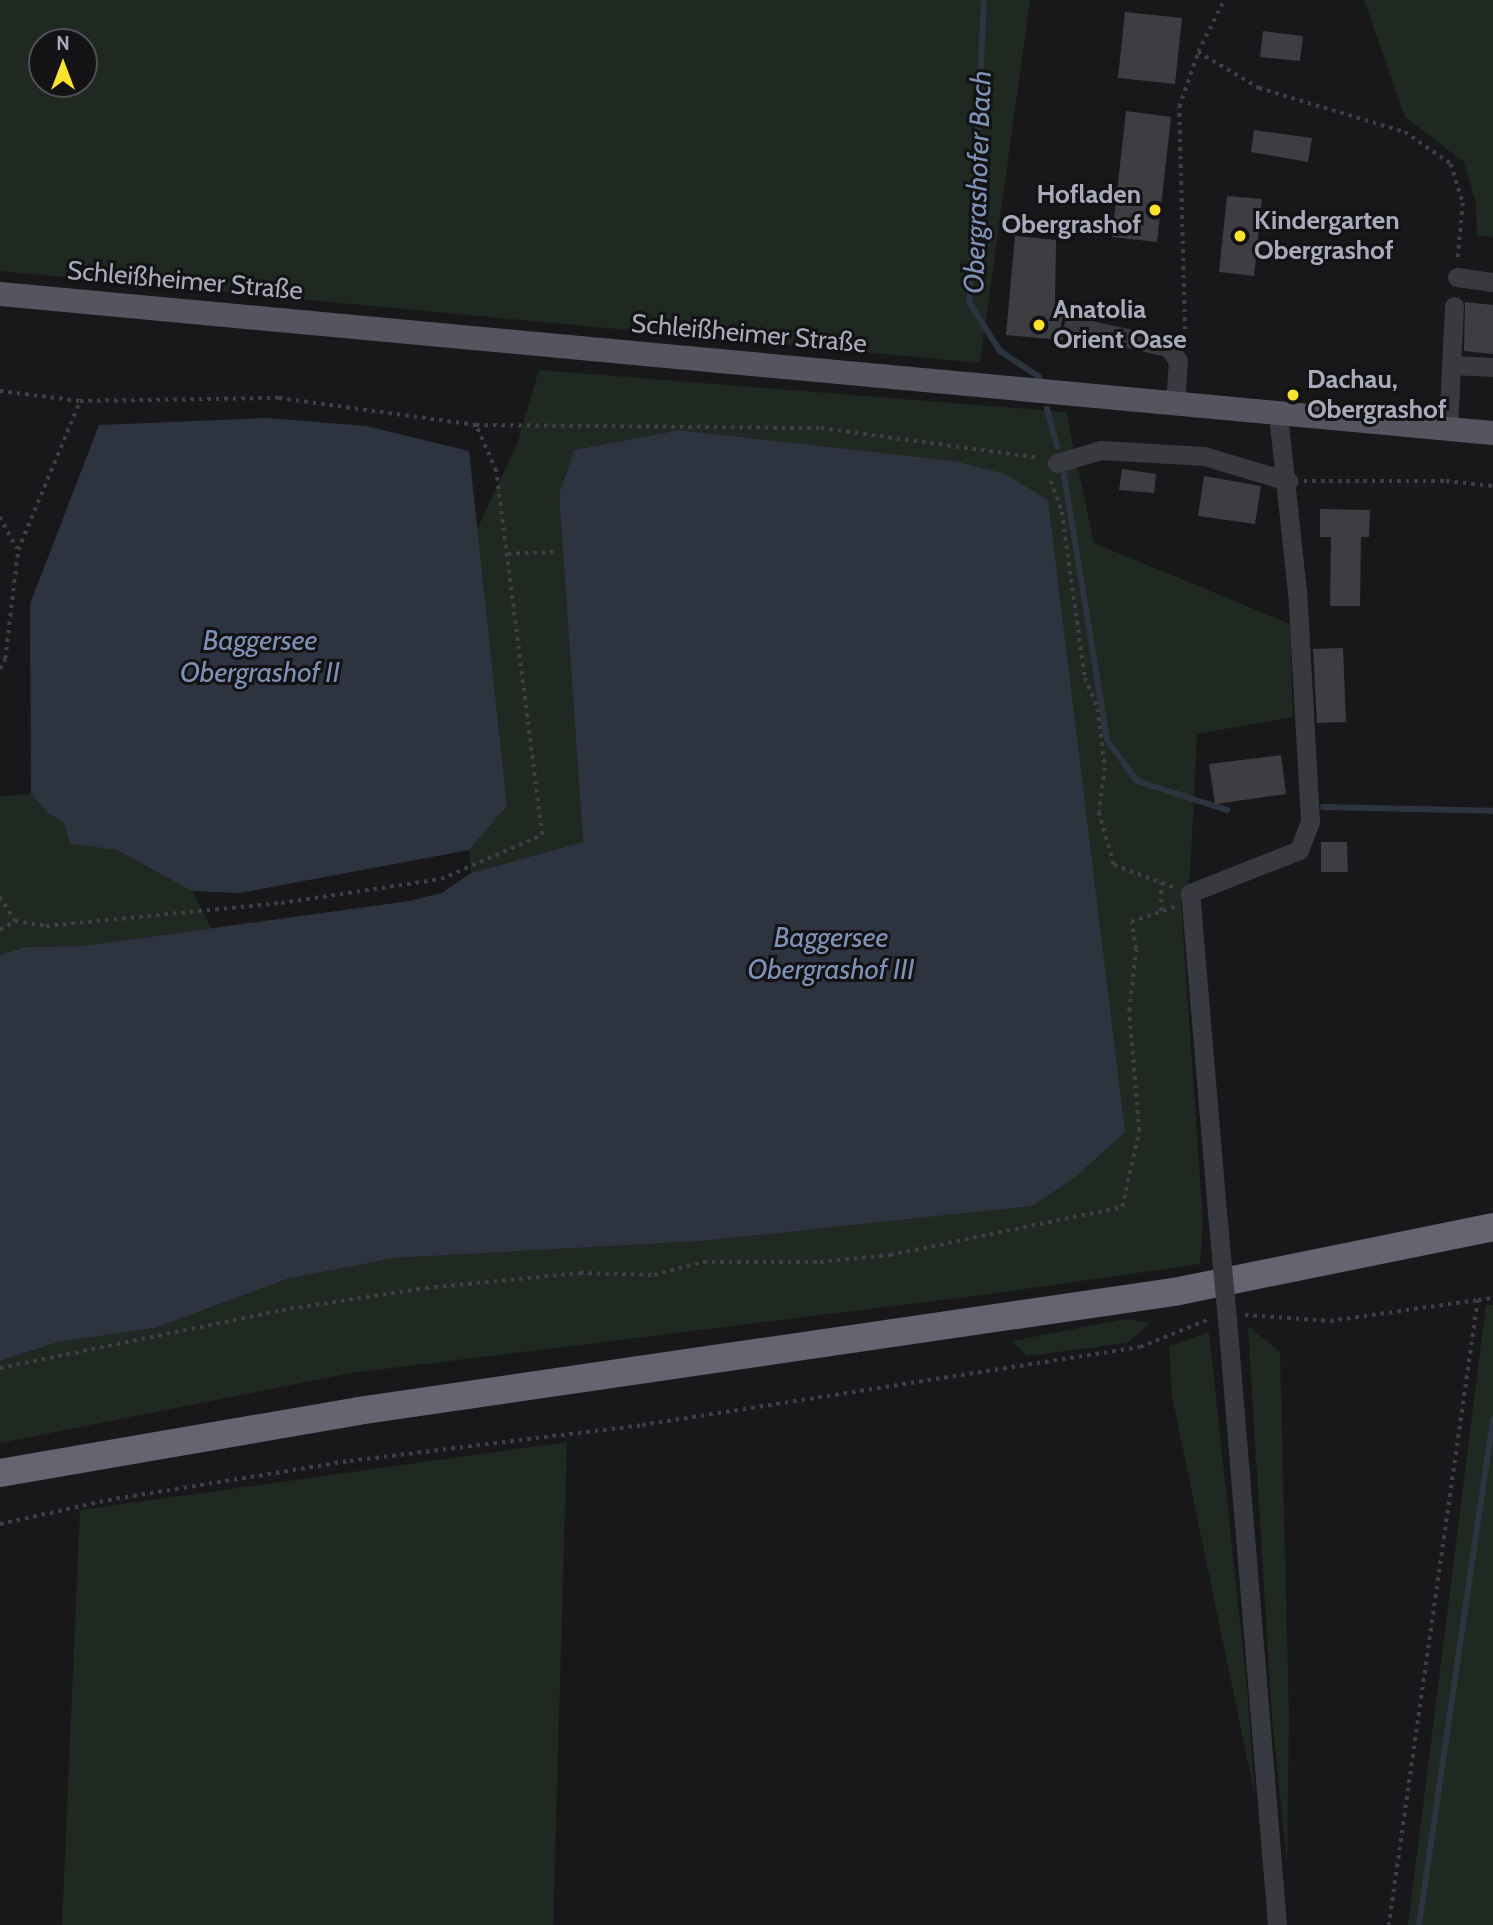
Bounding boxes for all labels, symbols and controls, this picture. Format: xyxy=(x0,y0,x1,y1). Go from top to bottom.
north arrow xyxy=(28,28,98,98)
text: N xyxy=(56,32,70,55)
water label: Obergrashofer Bach xyxy=(956,70,998,294)
place label: Hofladen Obergrashof xyxy=(1001,179,1141,241)
marker: Hofladen Obergrashof xyxy=(1147,202,1163,218)
place label: Kindergarten Obergrashof xyxy=(1254,205,1400,266)
marker: Kindergarten Obergrashof xyxy=(1232,228,1248,244)
street label: Schleißheimer Straße xyxy=(66,255,304,307)
place label: Anatolia Orient Oase xyxy=(1053,294,1187,356)
street label: Schleißheimer Straße xyxy=(630,308,868,360)
marker: Anatolia Orient Oase xyxy=(1031,317,1047,333)
place label: Dachau, Obergrashof xyxy=(1307,364,1447,426)
marker: Dachau, Obergrashof xyxy=(1285,387,1301,403)
water label: Baggersee Obergrashof II xyxy=(180,623,340,689)
water label: Baggersee Obergrashof III xyxy=(748,920,914,986)

